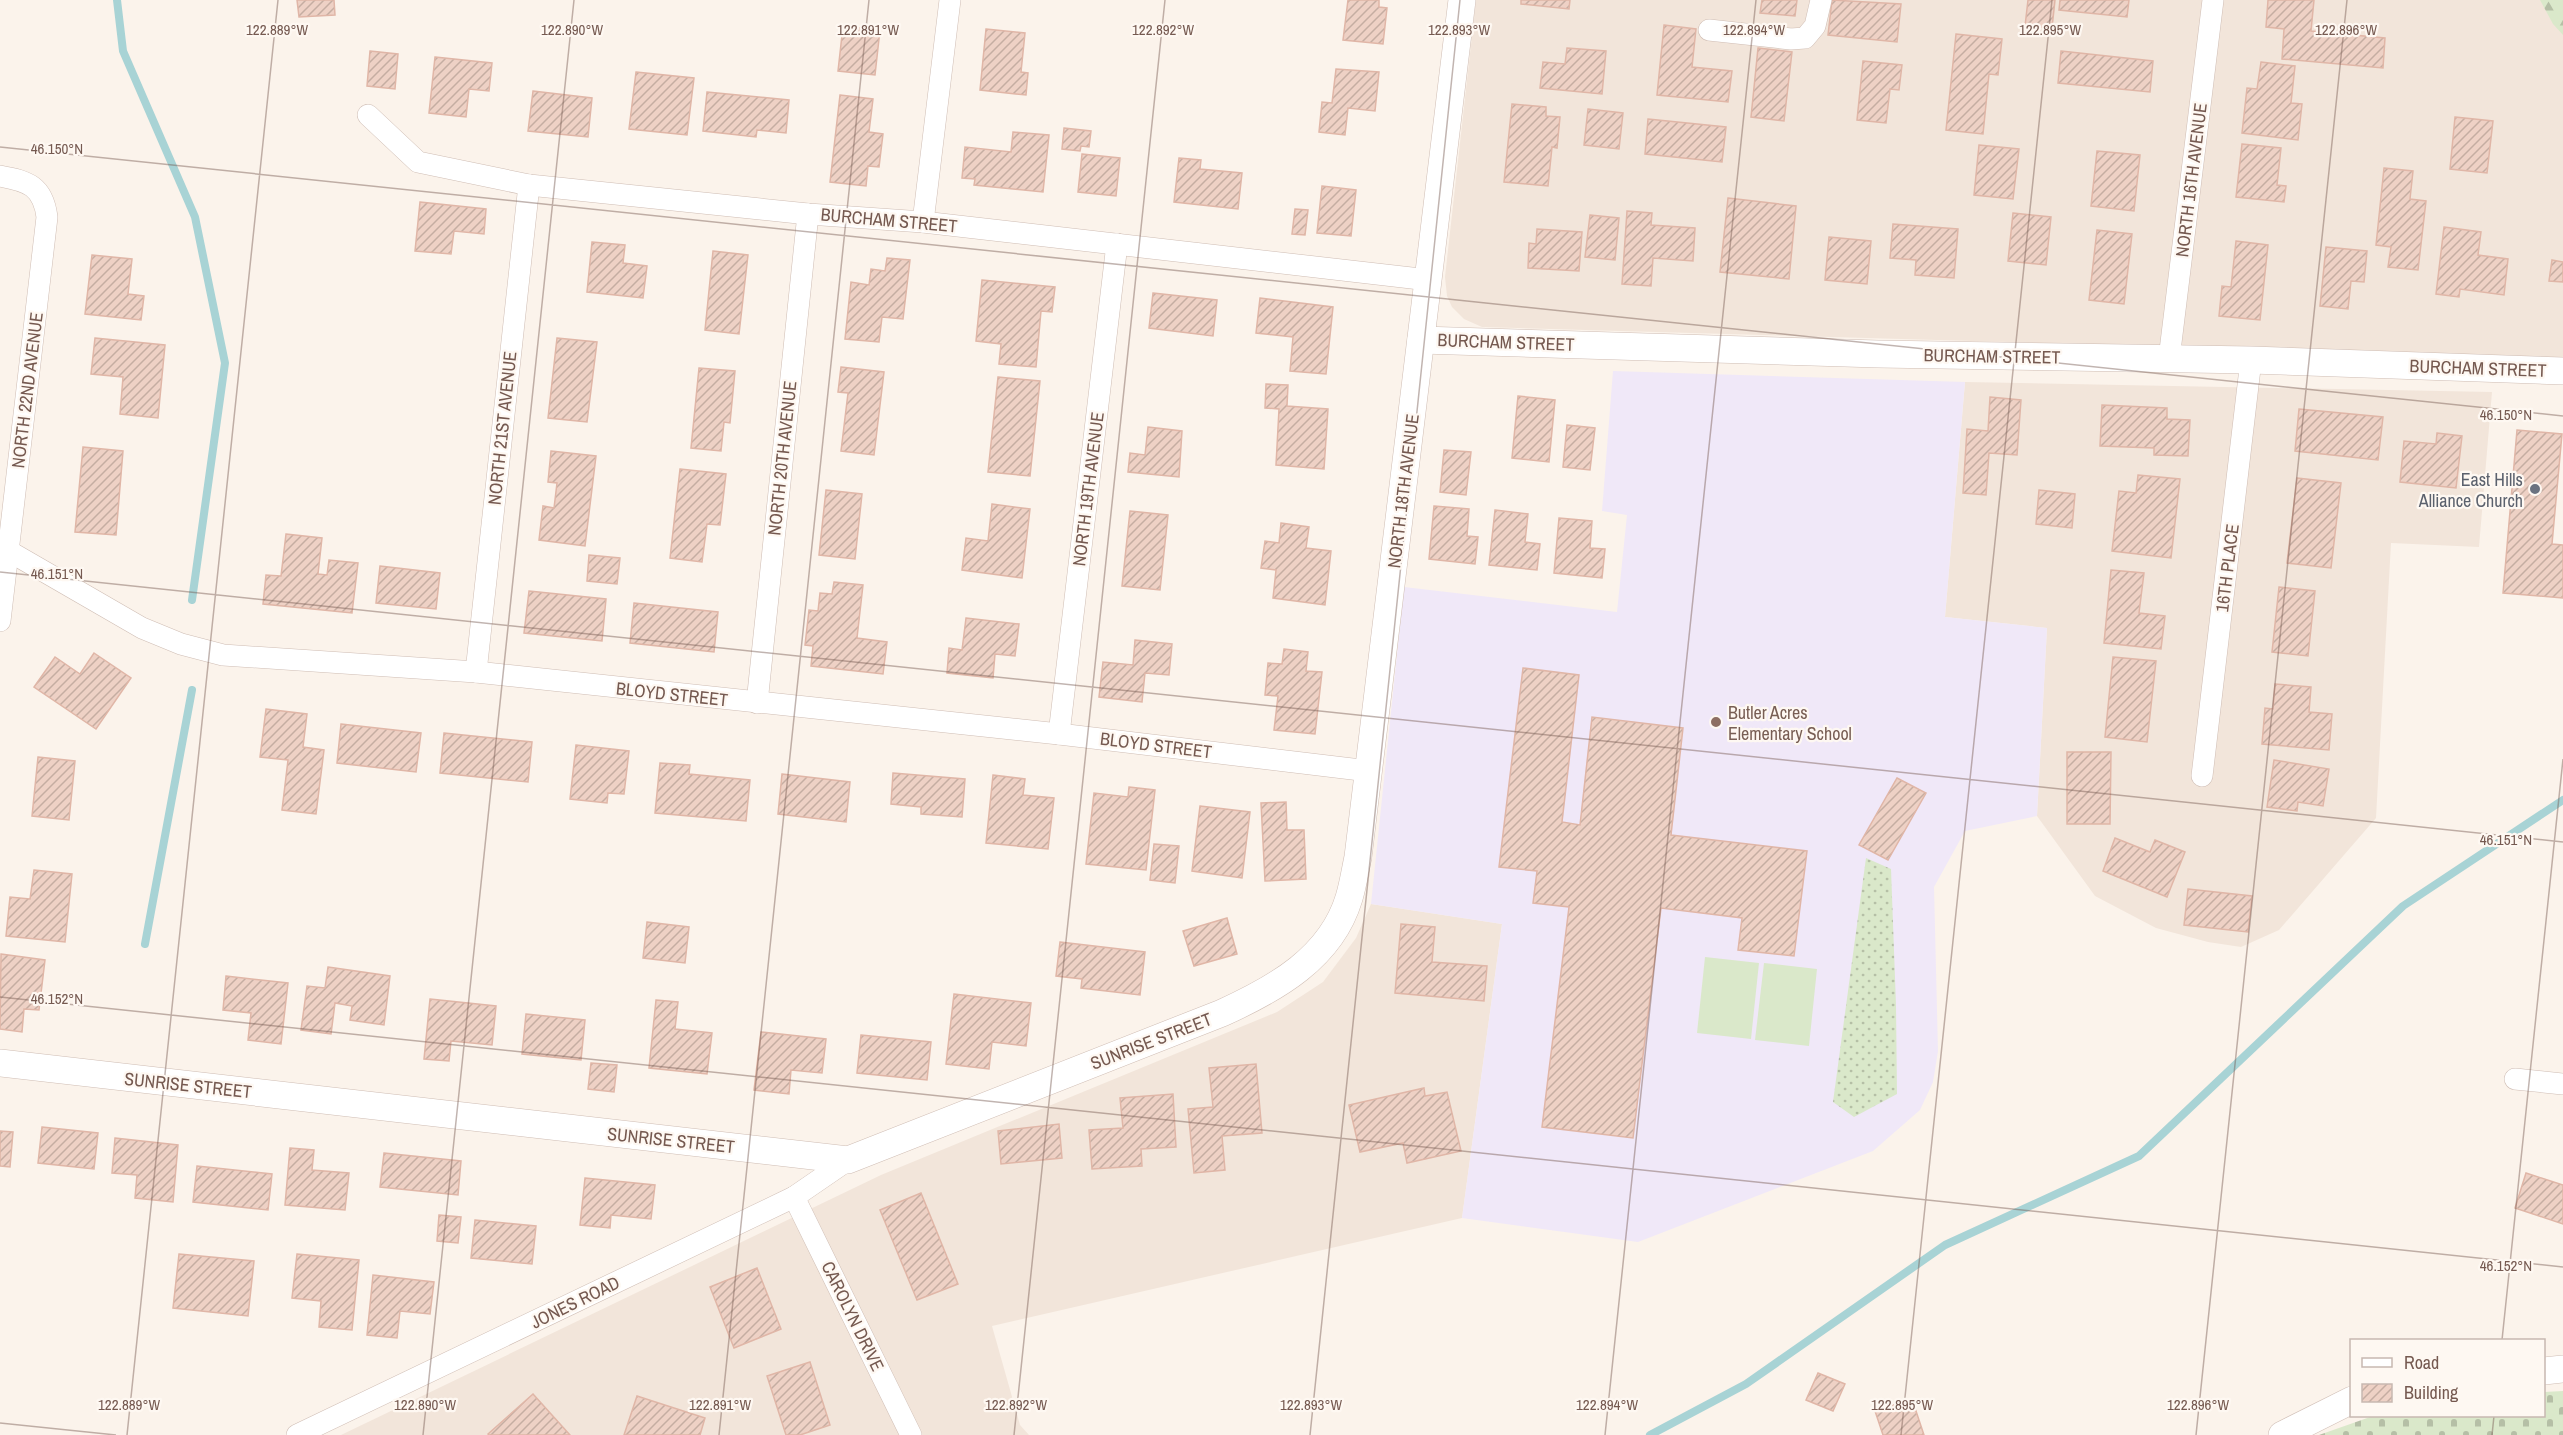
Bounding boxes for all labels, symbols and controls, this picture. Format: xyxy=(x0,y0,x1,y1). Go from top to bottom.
text: 122.889°W xyxy=(246,19,308,40)
text: 122.890°W xyxy=(541,19,603,40)
text: 122.891°W xyxy=(837,19,899,40)
text: 122.892°W xyxy=(1132,19,1194,40)
text: 122.893°W xyxy=(1428,19,1490,40)
text: 122.894°W xyxy=(1723,19,1785,40)
text: 122.895°W xyxy=(2019,19,2081,40)
text: 122.896°W xyxy=(2315,19,2377,40)
street label: NORTH 16TH AVENUE xyxy=(2169,101,2213,259)
text: 46.150°N xyxy=(31,138,83,159)
street label: BURCHAM STREET xyxy=(820,202,958,238)
street label: NORTH 22ND AVENUE xyxy=(5,311,49,469)
street label: BURCHAM STREET xyxy=(1437,327,1575,357)
street label: BURCHAM STREET xyxy=(1923,342,2061,370)
street label: NORTH 21ST AVENUE xyxy=(482,350,522,506)
street label: BURCHAM STREET xyxy=(2409,353,2547,383)
street label: NORTH 20TH AVENUE xyxy=(761,379,803,537)
text: 46.150°N xyxy=(2480,404,2532,425)
street label: NORTH 19TH AVENUE xyxy=(1066,410,1110,568)
street label: NORTH 18TH AVENUE xyxy=(1381,412,1425,570)
place label: East Hills Alliance Church xyxy=(2418,467,2523,513)
marker: East Hills Alliance Church xyxy=(2528,482,2542,496)
street label: 16TH PLACE xyxy=(2209,523,2245,613)
text: 46.151°N xyxy=(31,563,83,584)
street label: BLOYD STREET xyxy=(615,676,729,712)
place label: Butler Acres Elementary School xyxy=(1728,700,1852,746)
marker: Butler Acres Elementary School xyxy=(1709,715,1723,729)
street label: BLOYD STREET xyxy=(1099,726,1213,764)
text: 46.151°N xyxy=(2480,829,2532,850)
text: 46.152°N xyxy=(31,988,83,1009)
street label: SUNRISE STREET xyxy=(1087,1006,1215,1076)
street label: SUNRISE STREET xyxy=(123,1066,253,1104)
street label: SUNRISE STREET xyxy=(606,1121,736,1159)
text: 46.152°N xyxy=(2480,1255,2532,1276)
street label: CAROLYN DRIVE xyxy=(816,1257,890,1375)
street label: JONES ROAD xyxy=(526,1270,624,1334)
legend xyxy=(2350,1339,2545,1417)
text: Road xyxy=(2404,1350,2439,1375)
text: Building xyxy=(2404,1380,2459,1405)
text: 122.889°W xyxy=(98,1394,160,1415)
text: 122.890°W xyxy=(394,1394,456,1415)
text: 122.891°W xyxy=(689,1394,751,1415)
text: 122.892°W xyxy=(985,1394,1047,1415)
text: 122.893°W xyxy=(1280,1394,1342,1415)
text: 122.894°W xyxy=(1576,1394,1638,1415)
text: 122.895°W xyxy=(1871,1394,1933,1415)
text: 122.896°W xyxy=(2167,1394,2229,1415)

